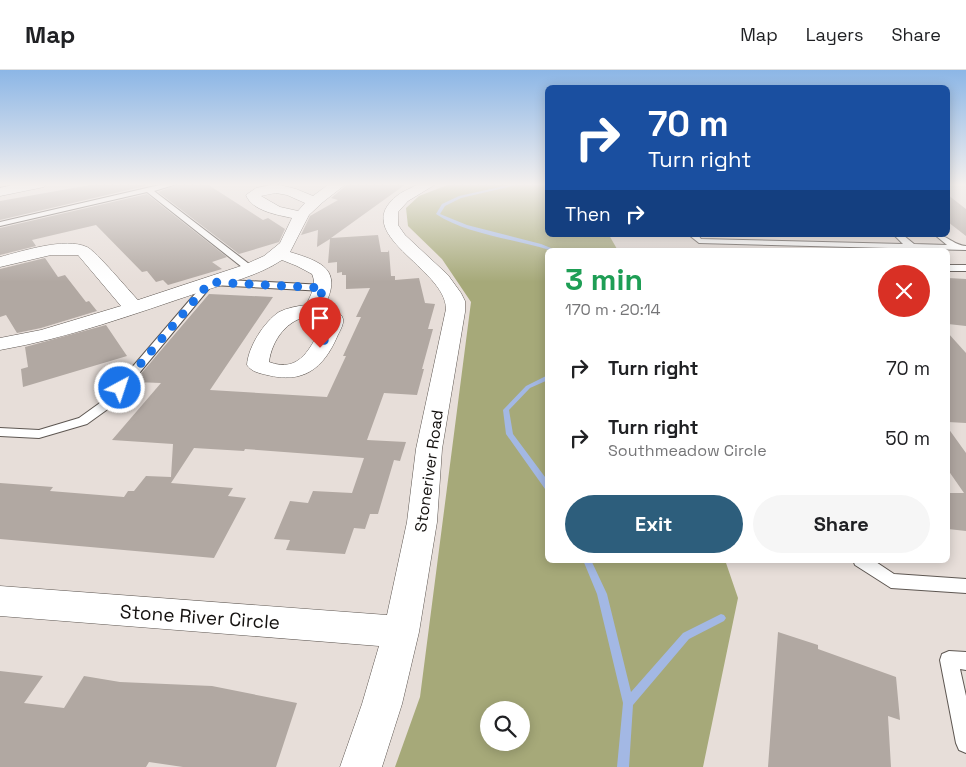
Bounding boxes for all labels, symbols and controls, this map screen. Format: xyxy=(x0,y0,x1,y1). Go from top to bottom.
text: Map xyxy=(25,19,75,50)
text: Map xyxy=(740,23,778,46)
text: Layers xyxy=(806,23,863,46)
text: Share xyxy=(891,23,941,46)
text: 70 m xyxy=(648,102,729,146)
icon: right xyxy=(565,105,630,170)
text: Turn right xyxy=(648,145,751,173)
icon: right xyxy=(621,200,649,228)
text: Then xyxy=(565,202,611,227)
text: 3 min xyxy=(565,260,643,299)
button: close xyxy=(878,265,930,317)
pin xyxy=(299,297,341,348)
text: 170 m · 20:14 xyxy=(565,299,661,320)
icon: arrive xyxy=(306,304,334,332)
icon: right xyxy=(565,354,593,382)
text: Turn right xyxy=(608,356,698,381)
text: 70 m xyxy=(886,356,930,381)
position arrow xyxy=(93,361,145,413)
street label: Stoneriver Road xyxy=(410,409,448,533)
text: Turn right xyxy=(608,415,698,440)
icon: right xyxy=(565,424,593,452)
text: 50 m xyxy=(885,426,930,451)
text: Southmeadow Circle xyxy=(608,440,767,461)
button: Exit xyxy=(565,495,743,553)
button: Share xyxy=(753,495,930,553)
street label: Stone River Circle xyxy=(119,599,281,635)
map controls xyxy=(480,701,530,751)
button: search xyxy=(480,701,530,751)

